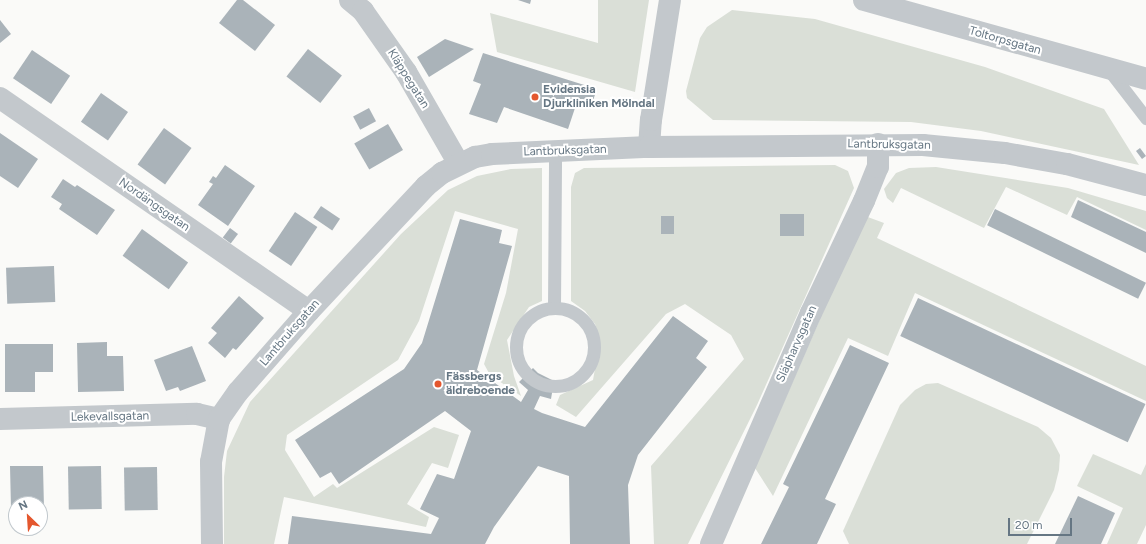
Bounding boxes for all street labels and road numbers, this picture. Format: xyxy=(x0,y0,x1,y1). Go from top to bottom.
street label: Toltorpsgatan xyxy=(967,24,1043,58)
street label: Kläppegatan xyxy=(384,47,432,111)
street label: Lantbruksgatan xyxy=(847,137,931,153)
street label: Lantbruksgatan xyxy=(523,142,607,160)
street label: Nordängsgatan xyxy=(116,175,192,235)
street label: Lantbruksgatan xyxy=(257,297,323,369)
street label: Släpharvsgatan xyxy=(774,303,820,385)
street label: Lekevallsgatan xyxy=(71,409,149,425)

